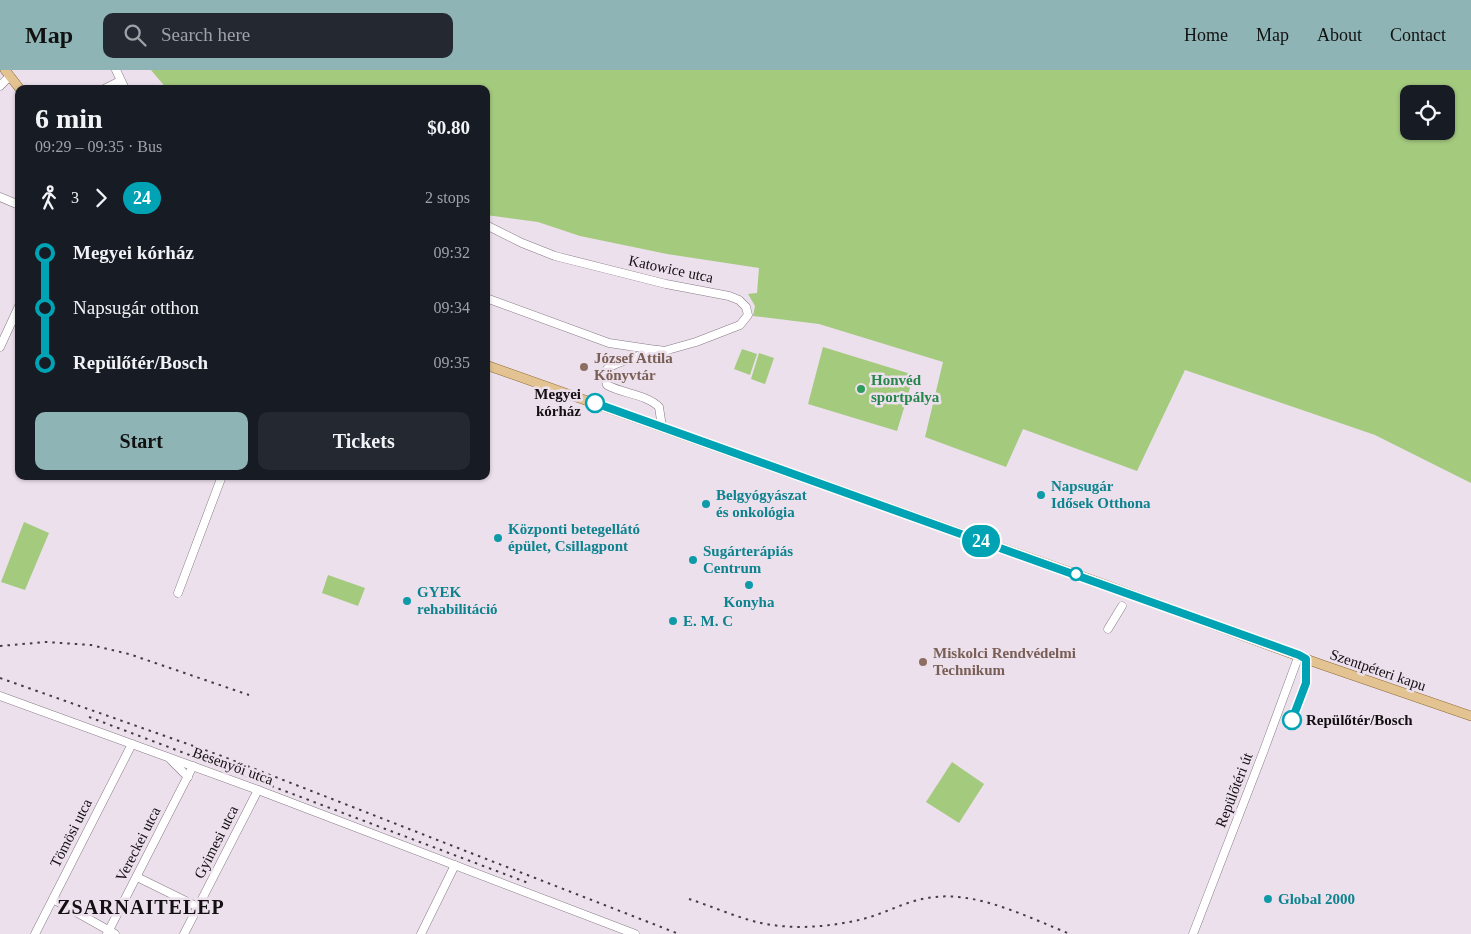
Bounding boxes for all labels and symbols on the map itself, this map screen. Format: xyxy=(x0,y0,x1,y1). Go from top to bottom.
street label: Katowice utca xyxy=(627,252,715,286)
place label: József Attila Könyvtár xyxy=(594,350,673,383)
marker: József Attila Könyvtár xyxy=(578,361,590,373)
place label: Honvéd sportpálya xyxy=(871,372,940,405)
marker: Honvéd sportpálya xyxy=(855,383,867,395)
place label: Megyei kórház xyxy=(534,386,581,419)
marker: Megyei kórház xyxy=(585,393,605,413)
place label: Napsugár Idősek Otthona xyxy=(1051,478,1151,511)
place label: Belgyógyászat és onkológia xyxy=(716,487,807,520)
marker: Napsugár Idősek Otthona xyxy=(1035,489,1047,501)
marker: Belgyógyászat és onkológia xyxy=(700,498,712,510)
place label: Központi betegellátó épület, Csillagpont xyxy=(508,521,640,554)
line badge: 24 xyxy=(958,525,1004,557)
marker: Központi betegellátó épület, Csillagpont xyxy=(492,532,504,544)
place label: Sugárterápiás Centrum xyxy=(703,543,793,576)
marker: Sugárterápiás Centrum xyxy=(687,554,699,566)
unlabelled marker xyxy=(1069,567,1083,581)
marker: Konyha xyxy=(743,579,755,591)
place label: GYEK rehabilitáció xyxy=(417,584,498,617)
place label: Konyha xyxy=(724,594,775,610)
marker: GYEK rehabilitáció xyxy=(401,595,413,607)
place label: E. M. C xyxy=(683,613,733,629)
marker: E. M. C xyxy=(667,615,679,627)
place label: Miskolci Rendvédelmi Technikum xyxy=(933,645,1076,678)
street label: Szentpéteri kapu xyxy=(1328,646,1429,694)
marker: Miskolci Rendvédelmi Technikum xyxy=(917,656,929,668)
marker: Repülőtér/Bosch xyxy=(1282,710,1302,730)
place label: Repülőtér/Bosch xyxy=(1306,712,1413,728)
street label: Besenyői utca xyxy=(191,744,276,788)
street label: Repülőtéri út xyxy=(1212,750,1256,830)
street label: Tömösi utca xyxy=(47,796,95,870)
street label: Gyimesi utca xyxy=(191,803,241,881)
street label: Vereckei utca xyxy=(112,804,164,884)
place label: Global 2000 xyxy=(1278,891,1355,907)
marker: Global 2000 xyxy=(1262,893,1274,905)
district label: ZSARNAITELEP xyxy=(57,896,225,918)

